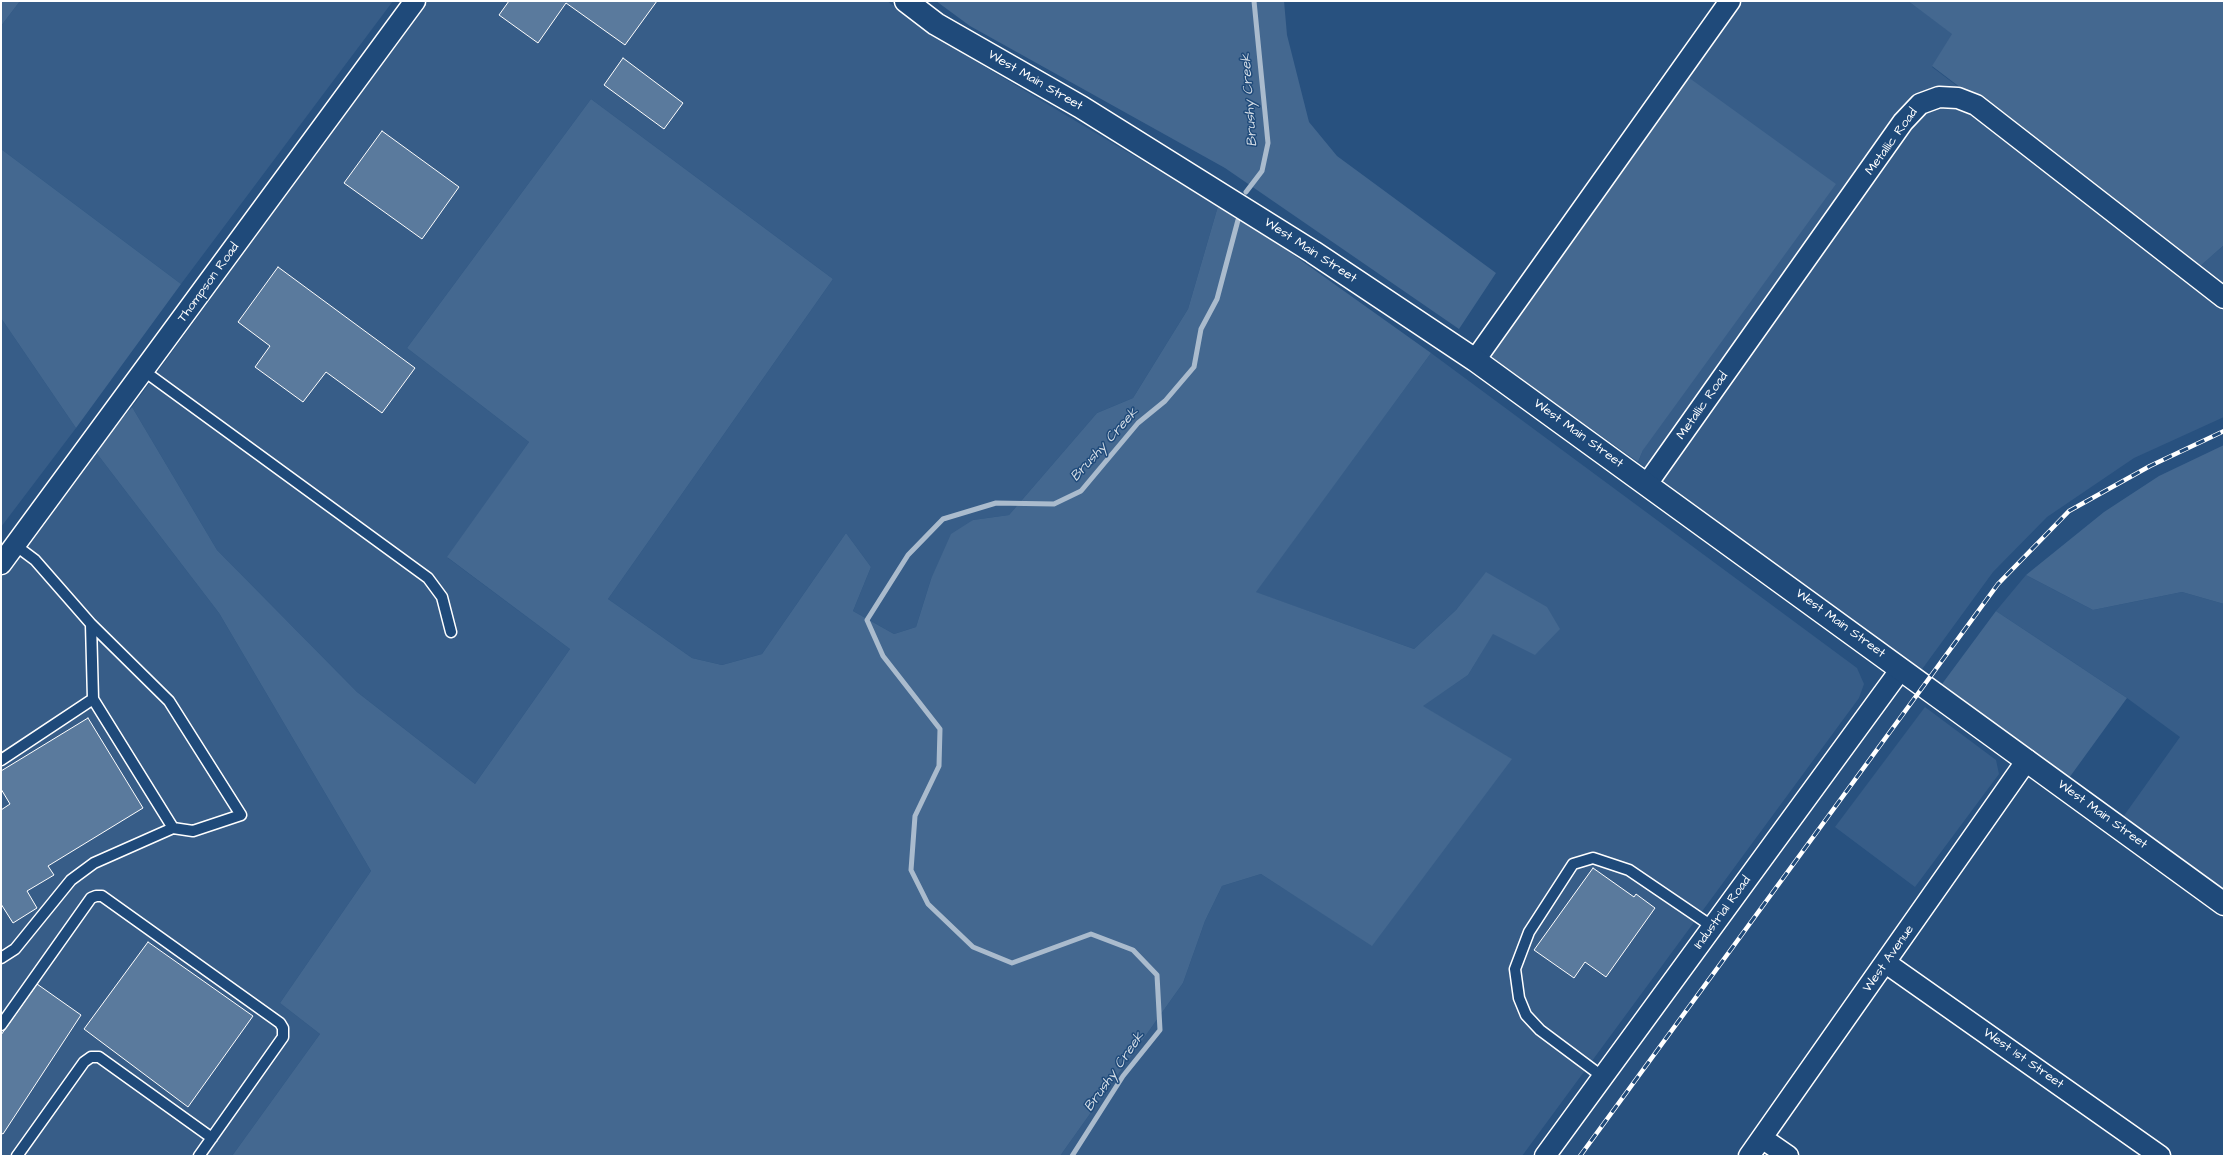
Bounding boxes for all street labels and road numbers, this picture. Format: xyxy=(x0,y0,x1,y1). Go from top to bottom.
street label: West Main Street xyxy=(985,47,1085,115)
street label: Metallic Road xyxy=(1862,105,1922,179)
street label: West Main Street xyxy=(1261,215,1359,287)
street label: Thompson Road xyxy=(175,240,243,326)
street label: Metallic Road xyxy=(1674,369,1732,443)
street label: West Main Street xyxy=(1530,396,1626,472)
street label: West Main Street xyxy=(1792,586,1888,662)
street label: West Main Street xyxy=(2054,777,2150,853)
street label: Industrial Road xyxy=(1691,873,1755,953)
street label: West Avenue xyxy=(1860,922,1918,996)
street label: West 1st Street xyxy=(1980,1025,2066,1093)

